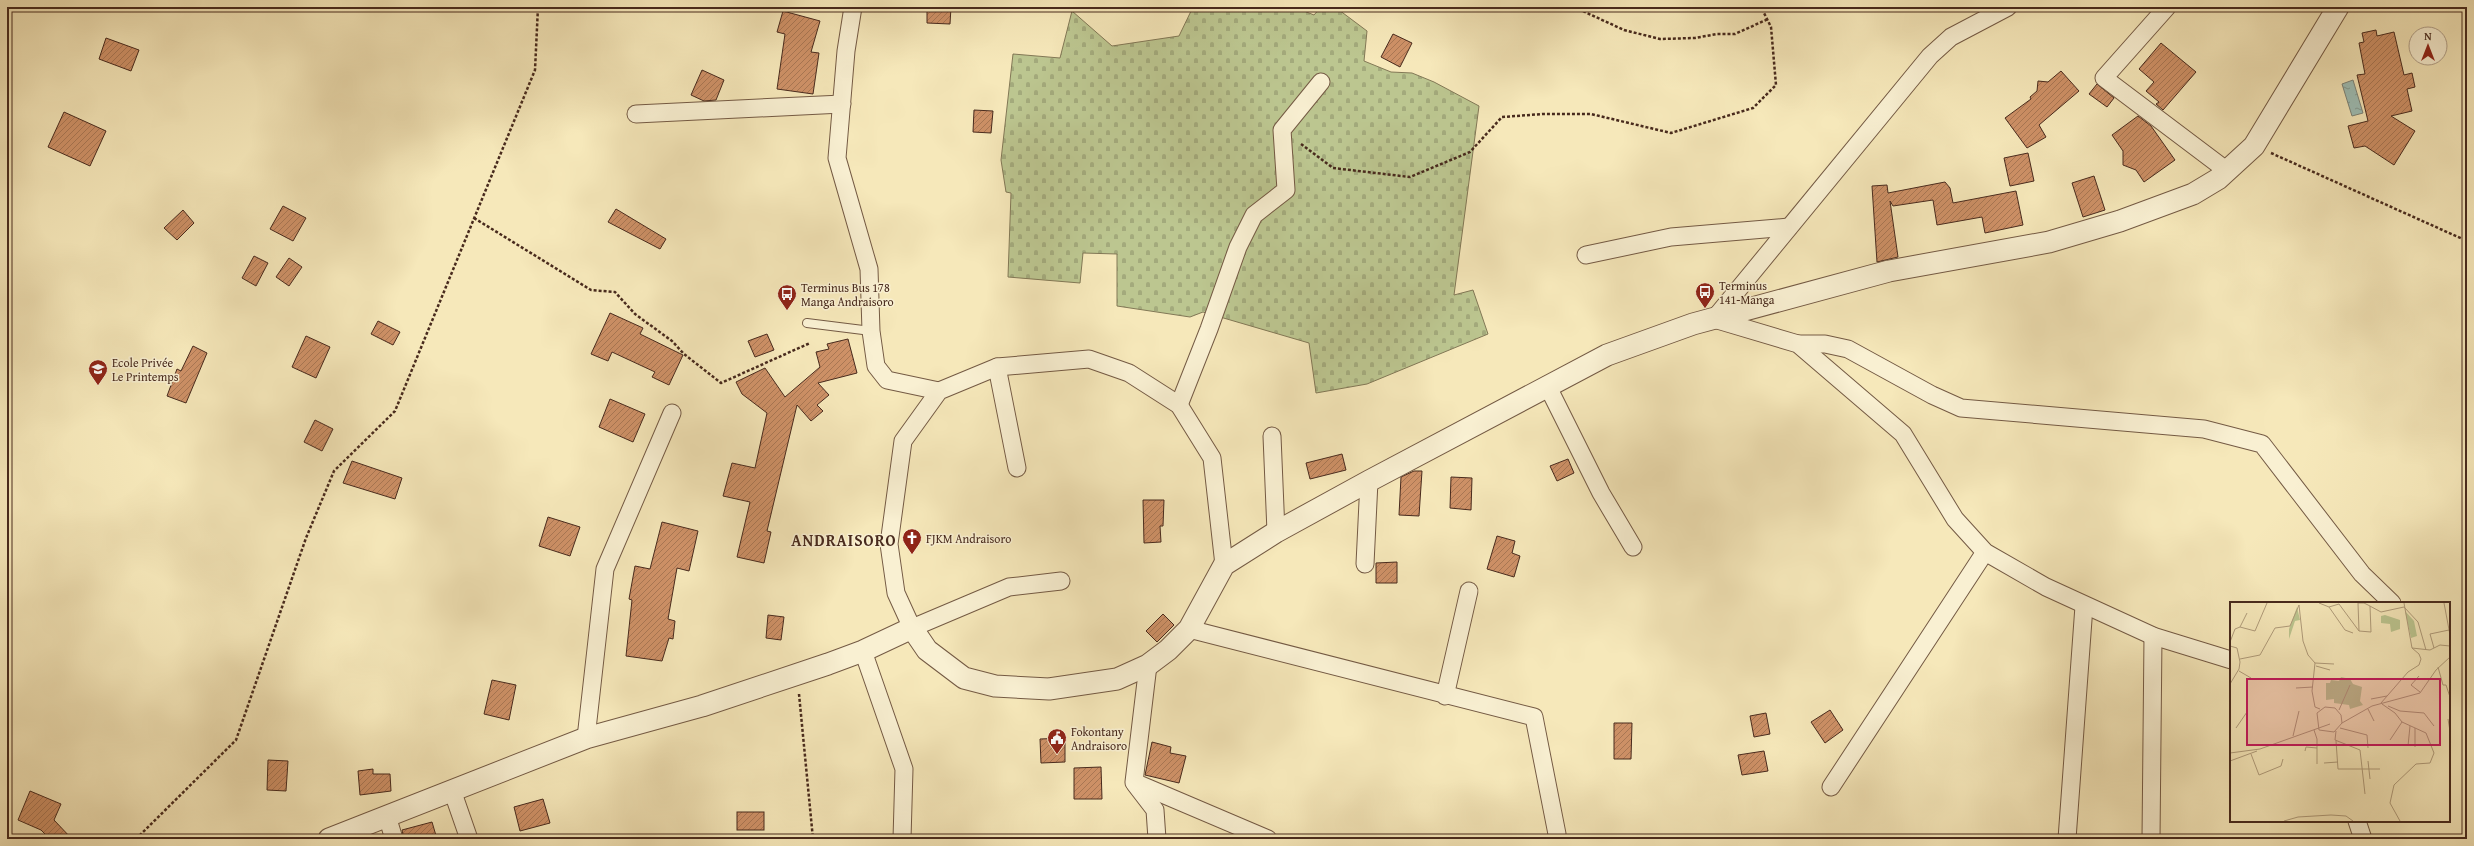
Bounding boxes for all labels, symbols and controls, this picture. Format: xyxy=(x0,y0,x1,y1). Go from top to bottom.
north arrow xyxy=(2408,26,2448,66)
text: N xyxy=(2424,28,2432,44)
place label: Terminus 141-Manga xyxy=(1719,277,1775,308)
place label: Terminus Bus 178 Manga Andraisoro xyxy=(801,279,894,310)
bus stop icon: Terminus 141-Manga xyxy=(1694,281,1716,309)
bus stop icon: Terminus Bus 178 Manga Andraisoro xyxy=(776,283,798,311)
place label: Ecole Privée Le Printemps xyxy=(112,354,179,385)
school or university icon: Ecole Privée Le Printemps xyxy=(87,358,109,386)
church icon: FJKM Andraisoro xyxy=(901,527,923,555)
district label: ANDRAISORO xyxy=(791,528,897,552)
place label: FJKM Andraisoro xyxy=(926,530,1011,547)
inset map xyxy=(2230,602,2450,822)
place label: Fokontany Andraisoro xyxy=(1071,723,1127,754)
public building icon: Fokontany Andraisoro xyxy=(1046,727,1068,755)

